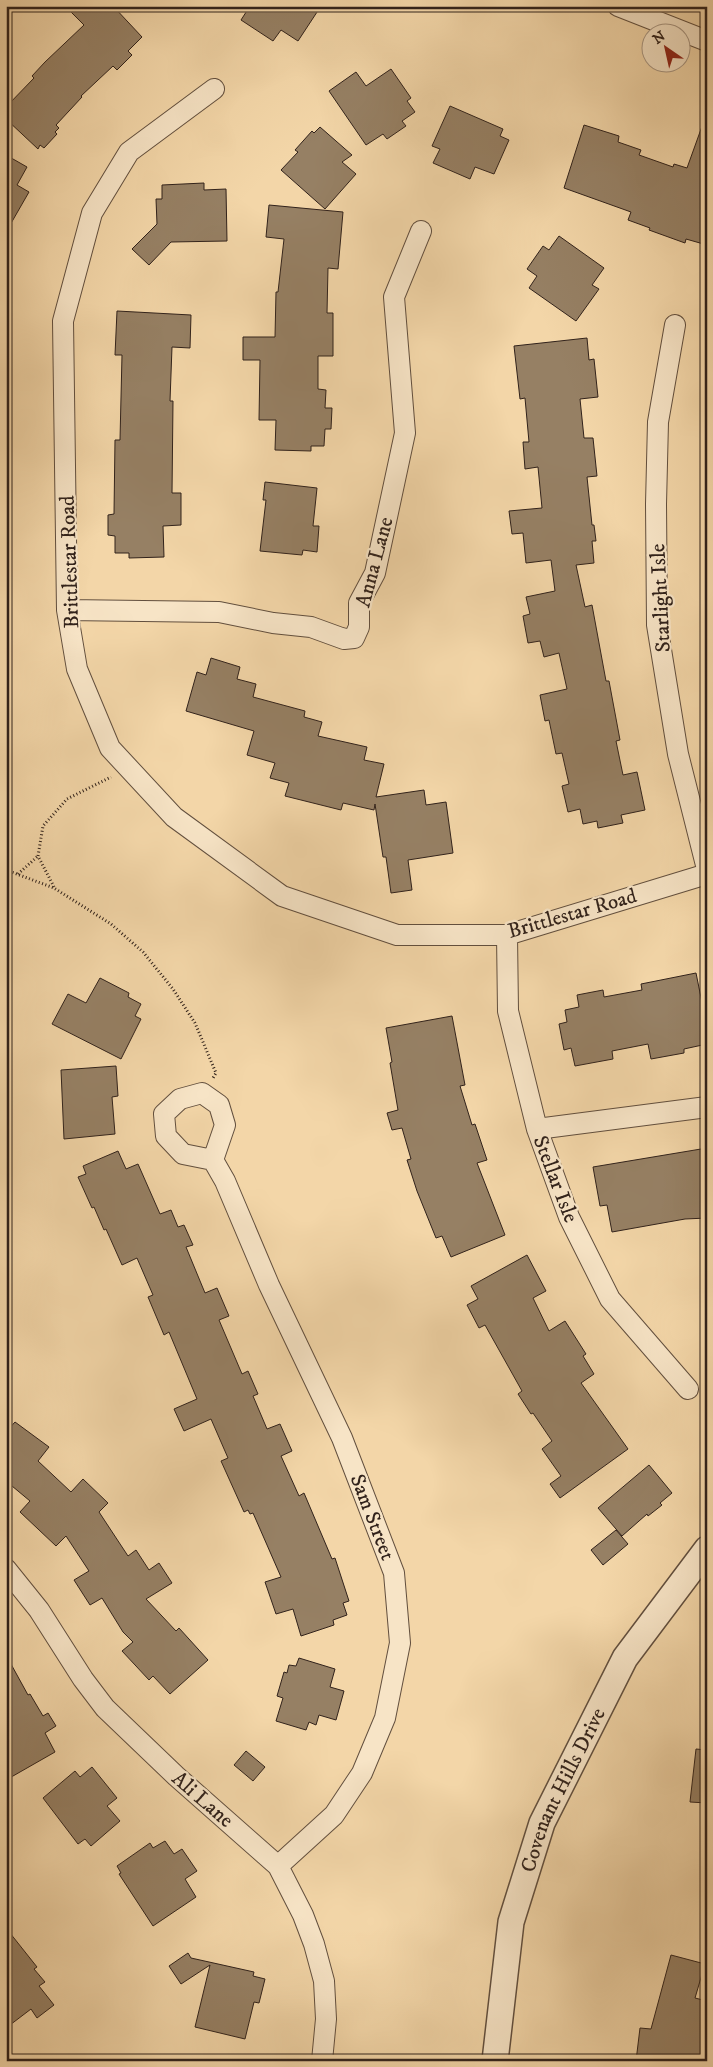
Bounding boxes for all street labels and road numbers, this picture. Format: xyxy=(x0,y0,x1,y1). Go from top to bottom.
street label: Brittlestar Road xyxy=(55,494,85,629)
street label: Anna Lane xyxy=(350,514,400,610)
street label: Starlight Isle xyxy=(645,543,677,653)
street label: Brittlestar Road xyxy=(505,883,640,945)
street label: Stellar Isle xyxy=(527,1132,584,1227)
street label: Sam Street xyxy=(344,1471,400,1564)
street label: Covenant Hills Drive xyxy=(515,1704,612,1876)
street label: Ali Lane xyxy=(166,1766,239,1834)

